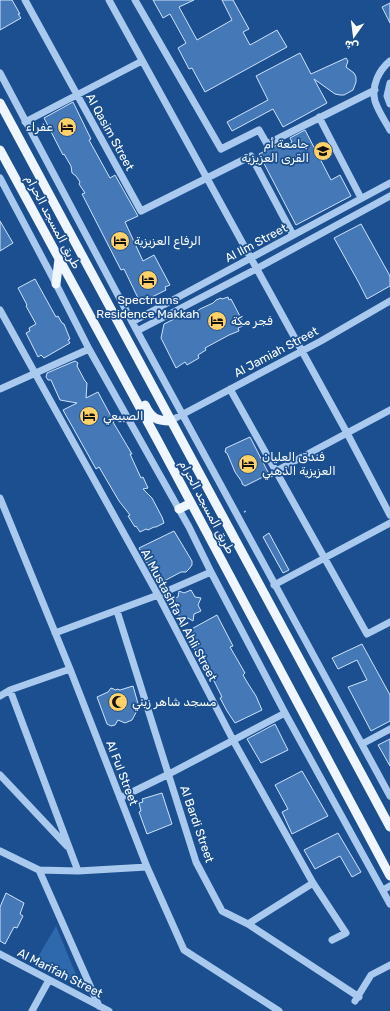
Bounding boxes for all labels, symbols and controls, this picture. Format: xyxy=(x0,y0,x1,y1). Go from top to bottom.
north arrow xyxy=(334,16,374,56)
text: ش xyxy=(343,37,360,53)
street label: Al Qasim Street xyxy=(83,91,137,173)
hotel icon: عفراء xyxy=(56,116,78,138)
place label: عفراء xyxy=(26,120,54,135)
place label: جامعة أم القرى العزيزية xyxy=(242,137,309,166)
school or university icon: جامعة أم القرى العزيزية xyxy=(312,140,334,162)
street label: طريق المسجد الحرام xyxy=(21,173,84,272)
street label: Al Ilm Street xyxy=(223,221,290,265)
hotel icon: الرفاع العزيزية xyxy=(109,230,131,252)
place label: الرفاع العزيزية xyxy=(134,234,201,250)
hotel icon: Spectrums Residence Makkah xyxy=(137,269,159,291)
place label: Spectrums Residence Makkah xyxy=(96,293,200,321)
hotel icon: فجر مكة xyxy=(206,310,228,332)
place label: فجر مكة xyxy=(231,314,273,329)
street label: Al Jamiah Street xyxy=(232,324,321,380)
hotel icon: الصبيعي xyxy=(78,405,100,427)
place label: الصبيعي xyxy=(103,409,143,425)
place label: فندق العليان العزيزية الذهبي xyxy=(262,450,336,480)
hotel icon: فندق العليان العزيزية الذهبي xyxy=(237,453,259,475)
street label: طريق المسجد الحرام xyxy=(175,458,238,557)
street label: Al Mustashfa Al Ahli Street xyxy=(138,547,220,684)
mosque icon: مسجد شاهر زيني xyxy=(107,691,129,713)
place label: مسجد شاهر زيني xyxy=(132,695,217,711)
street label: Al Ful Street xyxy=(103,738,141,808)
street label: Al Bardi Street xyxy=(177,784,217,865)
street label: Al Marifah Street xyxy=(15,946,105,1001)

